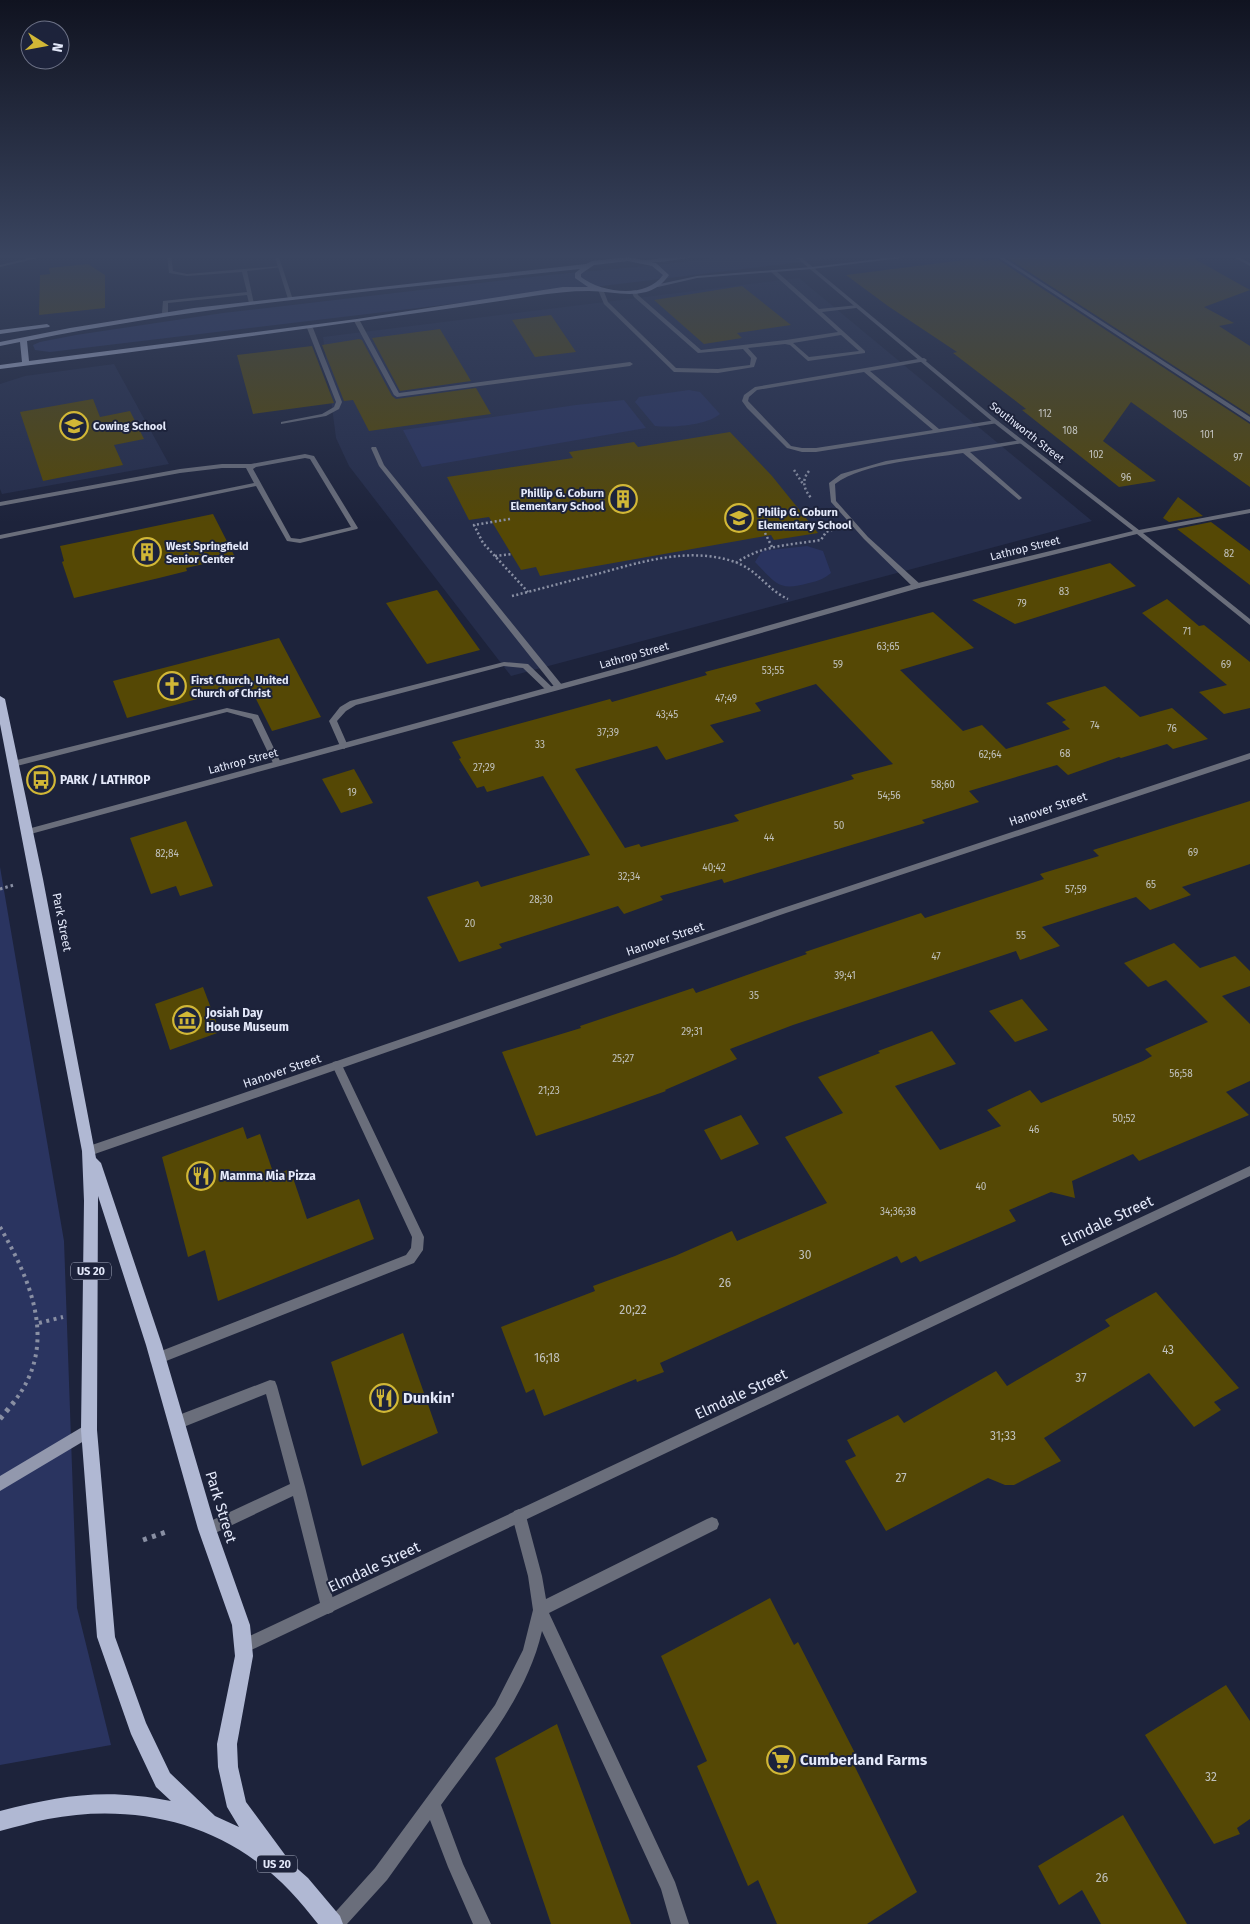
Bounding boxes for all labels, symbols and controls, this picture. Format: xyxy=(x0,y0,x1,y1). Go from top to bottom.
north arrow xyxy=(20,20,70,70)
text: N xyxy=(48,41,67,54)
street label: Southworth Street xyxy=(987,399,1067,466)
house number: 112 xyxy=(1038,408,1052,420)
house number: 105 xyxy=(1173,409,1187,421)
school or university icon: Cowing School xyxy=(59,411,89,441)
place label: Cowing School xyxy=(93,420,167,433)
house number: 108 xyxy=(1062,425,1078,437)
house number: 101 xyxy=(1200,429,1214,441)
house number: 102 xyxy=(1089,449,1103,461)
house number: 97 xyxy=(1233,452,1243,464)
house number: 96 xyxy=(1121,472,1131,484)
building icon: Phillip G. Coburn Elementary School xyxy=(608,484,638,514)
place label: Phillip G. Coburn Elementary School xyxy=(510,487,605,513)
school or university icon: Philip G. Coburn Elementary School xyxy=(724,503,754,533)
place label: Philip G. Coburn Elementary School xyxy=(758,506,852,532)
street label: Lathrop Street xyxy=(989,534,1061,563)
building icon: West Springfield Senior Center xyxy=(132,537,162,567)
place label: West Springfield Senior Center xyxy=(166,540,249,566)
house number: 82 xyxy=(1224,548,1234,560)
house number: 83 xyxy=(1059,586,1069,598)
house number: 79 xyxy=(1017,598,1027,610)
house number: 71 xyxy=(1183,626,1191,638)
street label: Lathrop Street xyxy=(598,639,670,672)
house number: 63;65 xyxy=(877,641,899,653)
house number: 59 xyxy=(833,659,843,671)
house number: 69 xyxy=(1221,659,1231,671)
house number: 53;55 xyxy=(762,665,784,677)
church icon: First Church, United Church of Christ xyxy=(157,671,187,701)
place label: First Church, United Church of Christ xyxy=(191,674,289,700)
house number: 47;49 xyxy=(715,693,737,705)
house number: 43;45 xyxy=(656,709,678,721)
house number: 74 xyxy=(1090,720,1100,732)
house number: 76 xyxy=(1167,723,1177,735)
house number: 37;39 xyxy=(597,727,619,739)
house number: 33 xyxy=(535,739,545,751)
street label: Lathrop Street xyxy=(207,746,279,777)
house number: 68 xyxy=(1060,748,1071,760)
house number: 62;64 xyxy=(978,749,1002,761)
house number: 27;29 xyxy=(473,762,495,774)
bus stop icon: PARK / LATHROP xyxy=(26,765,56,795)
place label: PARK / LATHROP xyxy=(60,773,150,787)
house number: 58;60 xyxy=(931,779,955,791)
house number: 19 xyxy=(347,787,357,799)
street label: Hanover Street xyxy=(1007,789,1089,829)
house number: 54;56 xyxy=(877,790,901,802)
house number: 50 xyxy=(834,820,845,832)
house number: 44 xyxy=(764,832,775,844)
house number: 69 xyxy=(1188,847,1198,859)
house number: 82;84 xyxy=(155,848,179,860)
house number: 40;42 xyxy=(702,862,726,874)
house number: 32;34 xyxy=(618,871,641,883)
house number: 65 xyxy=(1146,879,1156,891)
house number: 57;59 xyxy=(1065,884,1087,896)
street label: Park Street xyxy=(49,892,75,953)
house number: 28;30 xyxy=(529,894,553,906)
house number: 20 xyxy=(465,918,476,930)
street label: Hanover Street xyxy=(624,919,706,959)
house number: 55 xyxy=(1016,930,1026,942)
house number: 47 xyxy=(931,951,941,963)
house number: 39;41 xyxy=(834,970,856,982)
house number: 35 xyxy=(749,990,759,1002)
museum icon: Josiah Day House Museum xyxy=(172,1005,202,1035)
place label: Josiah Day House Museum xyxy=(205,1006,289,1034)
house number: 29;31 xyxy=(681,1026,703,1038)
street label: Hanover Street xyxy=(241,1051,323,1091)
house number: 25;27 xyxy=(612,1053,634,1065)
house number: 56;58 xyxy=(1169,1068,1193,1080)
house number: 21;23 xyxy=(538,1085,560,1097)
house number: 50;52 xyxy=(1113,1113,1135,1125)
house number: 46 xyxy=(1029,1124,1039,1136)
restaurant icon: Mamma Mia Pizza xyxy=(186,1161,216,1191)
place label: Mamma Mia Pizza xyxy=(220,1169,316,1183)
house number: 40 xyxy=(976,1181,987,1193)
street label: Elmdale Street xyxy=(1058,1192,1156,1250)
house number: 34;36;38 xyxy=(880,1206,917,1218)
house number: 30 xyxy=(799,1248,812,1262)
road number: US 20 xyxy=(71,1262,111,1280)
house number: 26 xyxy=(719,1276,731,1290)
house number: 20;22 xyxy=(619,1303,647,1317)
house number: 43 xyxy=(1162,1343,1174,1357)
house number: 16;18 xyxy=(534,1351,560,1365)
street label: Elmdale Street xyxy=(692,1365,790,1423)
house number: 37 xyxy=(1075,1371,1087,1385)
restaurant icon: Dunkin' xyxy=(369,1383,399,1413)
place label: Dunkin' xyxy=(403,1389,455,1407)
house number: 31;33 xyxy=(990,1429,1016,1443)
street label: Park Street xyxy=(202,1469,241,1546)
house number: 27 xyxy=(895,1471,907,1485)
street label: Elmdale Street xyxy=(325,1538,423,1596)
supermarket icon: Cumberland Farms xyxy=(766,1745,796,1775)
place label: Cumberland Farms xyxy=(800,1751,927,1769)
house number: 32 xyxy=(1205,1770,1217,1784)
road number: US 20 xyxy=(257,1856,297,1872)
house number: 26 xyxy=(1096,1871,1108,1885)

